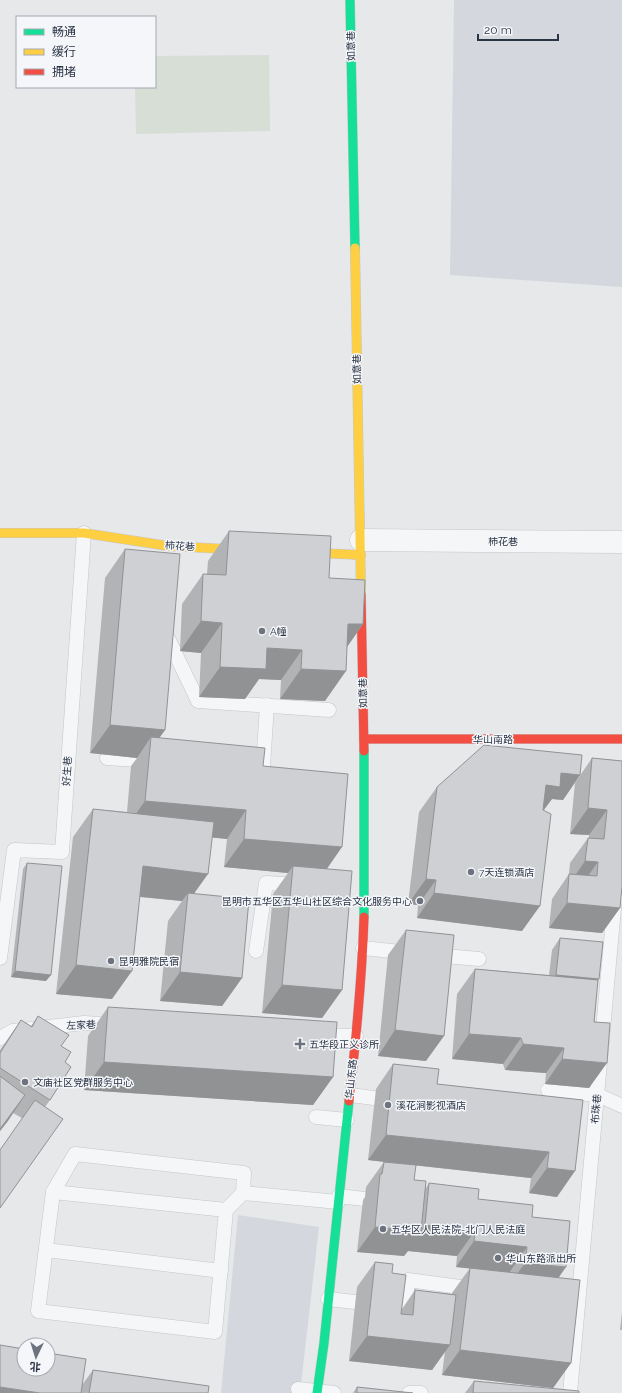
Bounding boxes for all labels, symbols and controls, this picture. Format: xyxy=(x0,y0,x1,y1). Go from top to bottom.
legend xyxy=(16,16,156,88)
scale bar xyxy=(478,16,558,42)
text: 20 m xyxy=(484,23,512,37)
text: 畅通 xyxy=(52,25,76,39)
street label: 如意巷 xyxy=(345,31,357,61)
text: 缓行 xyxy=(52,45,76,59)
text: 拥堵 xyxy=(52,65,76,79)
street label: 如意巷 xyxy=(351,354,363,384)
street label: 柿花巷 xyxy=(488,536,518,547)
street label: 柿花巷 xyxy=(165,539,195,553)
marker: A幢 xyxy=(257,626,267,636)
place label: A幢 xyxy=(270,626,287,637)
street label: 如意巷 xyxy=(357,678,369,708)
street label: 华山南路 xyxy=(473,734,513,745)
street label: 好生巷 xyxy=(60,756,74,786)
marker: 7天连锁酒店 xyxy=(466,867,476,877)
place label: 7天连锁酒店 xyxy=(479,867,534,878)
place label: 昆明市五华区五华山社区综合文化服务中心 xyxy=(222,896,412,907)
marker: 昆明市五华区五华山社区综合文化服务中心 xyxy=(415,896,425,906)
marker: 昆明雅院民宿 xyxy=(106,956,116,966)
place label: 昆明雅院民宿 xyxy=(119,956,179,967)
street label: 左家巷 xyxy=(66,1019,96,1031)
marker: 五华段正义诊所 xyxy=(294,1038,306,1050)
place label: 五华段正义诊所 xyxy=(309,1039,379,1050)
street label: 华山东路 xyxy=(343,1059,359,1099)
marker: 文庙社区党群服务中心 xyxy=(20,1077,30,1087)
place label: 文庙社区党群服务中心 xyxy=(33,1077,133,1088)
street label: 布珠巷 xyxy=(589,1094,603,1124)
marker: 溪花涧影视酒店 xyxy=(383,1100,393,1110)
place label: 溪花涧影视酒店 xyxy=(396,1100,466,1111)
marker: 五华区人民法院-北门人民法庭 xyxy=(378,1224,388,1234)
place label: 五华区人民法院-北门人民法庭 xyxy=(391,1224,525,1235)
marker: 华山东路派出所 xyxy=(493,1253,503,1263)
place label: 华山东路派出所 xyxy=(506,1253,576,1264)
north arrow xyxy=(16,1337,56,1377)
text: 北 xyxy=(29,1360,41,1373)

